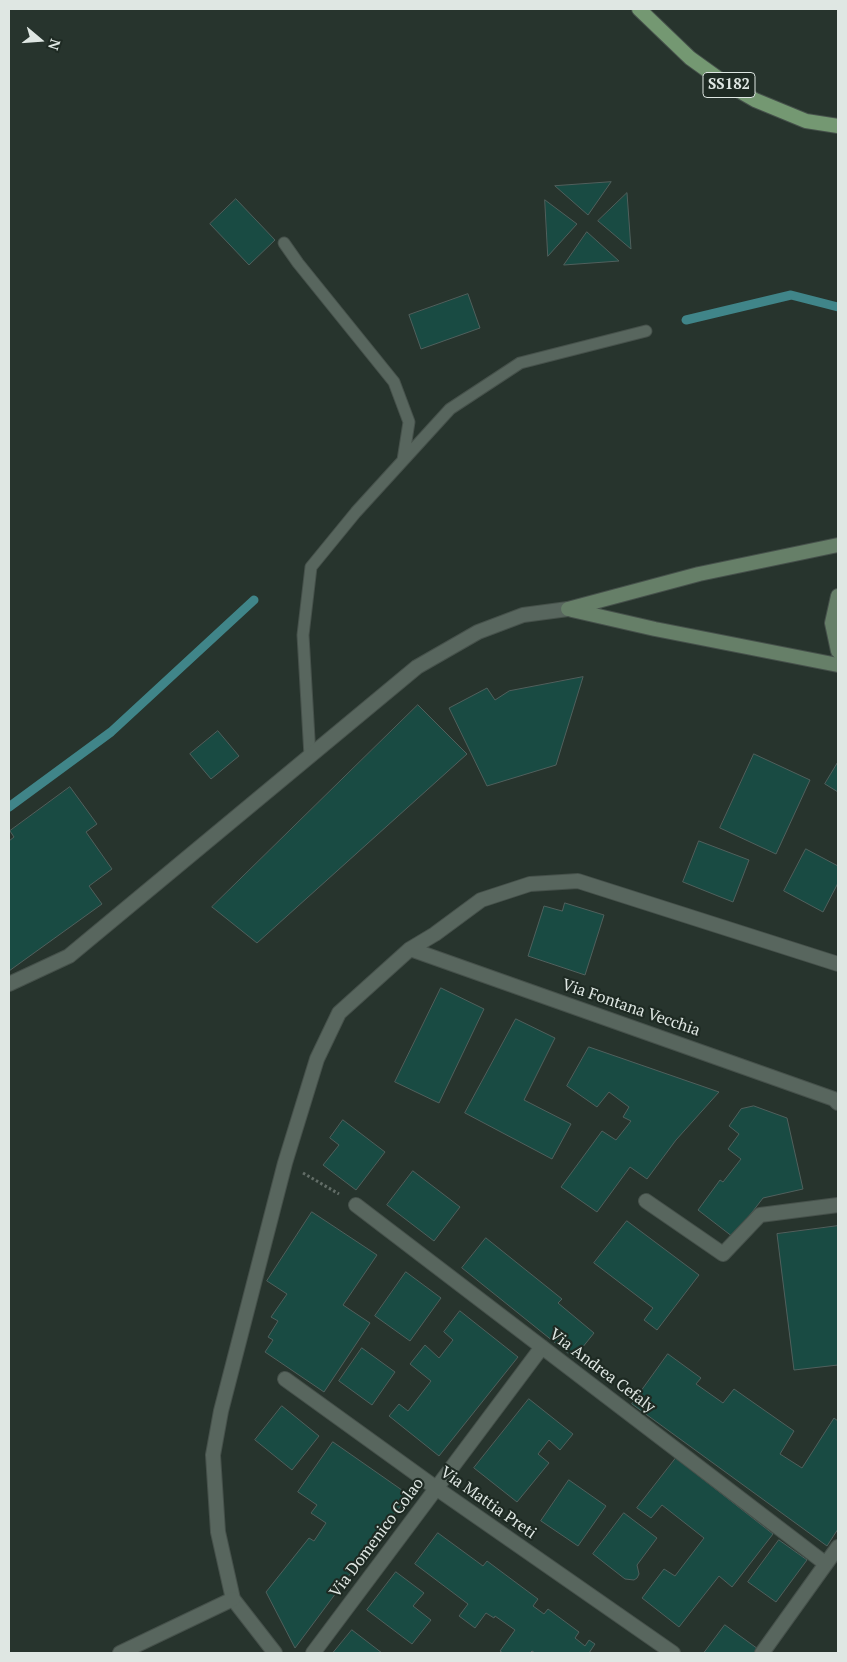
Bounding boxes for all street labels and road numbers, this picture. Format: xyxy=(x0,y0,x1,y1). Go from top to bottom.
road number: SS182 xyxy=(703,72,755,98)
street label: Via Fontana Vecchia xyxy=(559,975,703,1041)
street label: Via Andrea Cefaly xyxy=(545,1325,659,1417)
street label: Via Mattia Preti xyxy=(436,1463,540,1543)
street label: Via Domenico Colao xyxy=(326,1475,428,1601)

